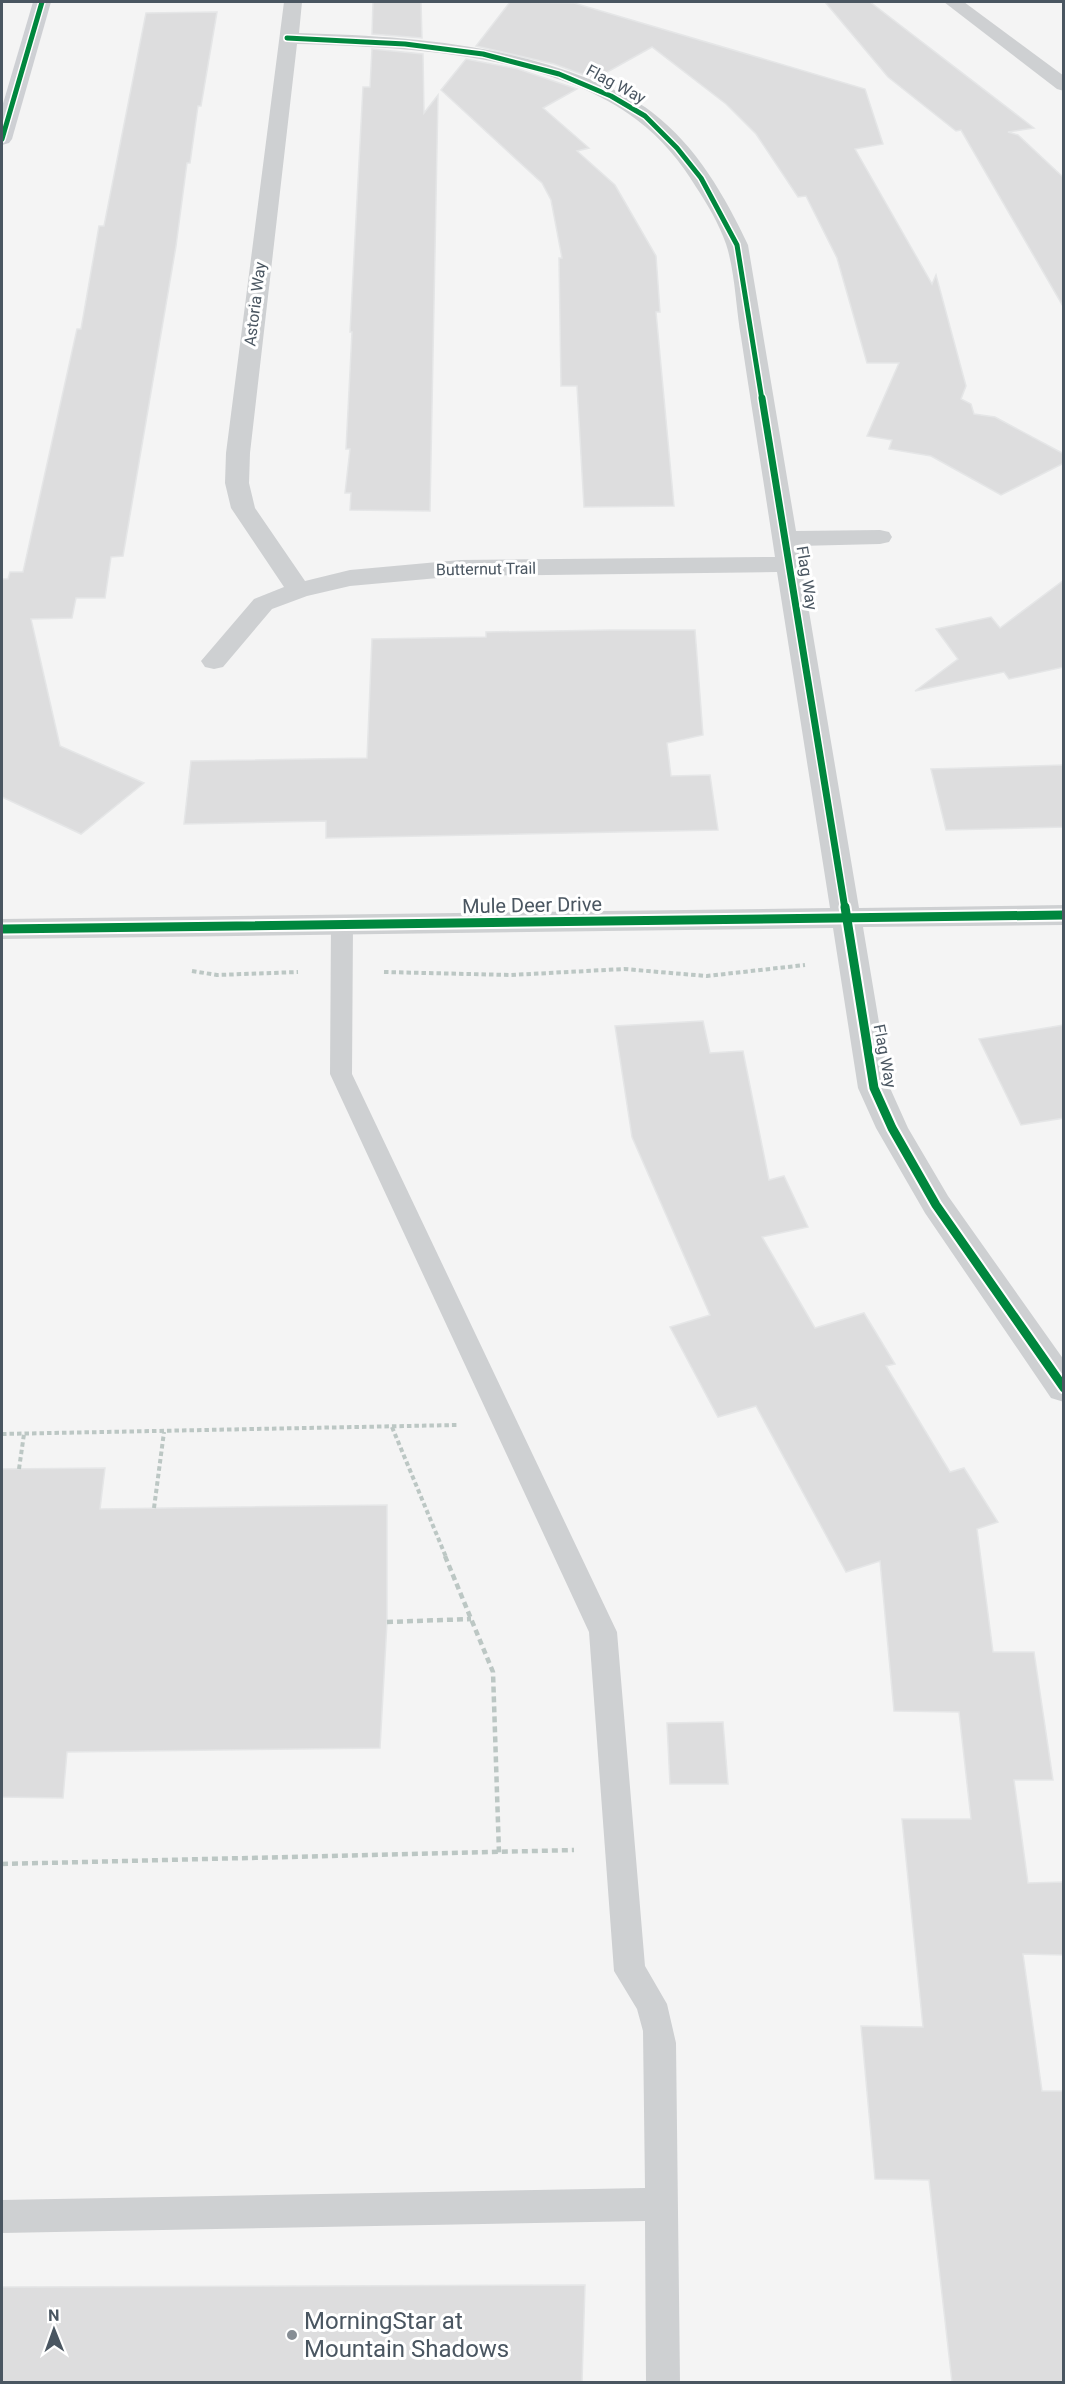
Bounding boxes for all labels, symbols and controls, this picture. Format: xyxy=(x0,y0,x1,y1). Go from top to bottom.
street label: Flag Way xyxy=(583,60,649,108)
street label: Astoria Way xyxy=(240,260,270,347)
street label: Flag Way xyxy=(793,545,821,612)
street label: Butternut Trail xyxy=(436,559,536,579)
street label: Mule Deer Drive xyxy=(462,892,602,918)
street label: Flag Way xyxy=(870,1023,901,1090)
north arrow xyxy=(24,2300,84,2360)
text: N xyxy=(48,2306,60,2325)
place label: MorningStar at Mountain Shadows xyxy=(304,2307,509,2363)
marker: MorningStar at Mountain Shadows xyxy=(285,2328,299,2342)

